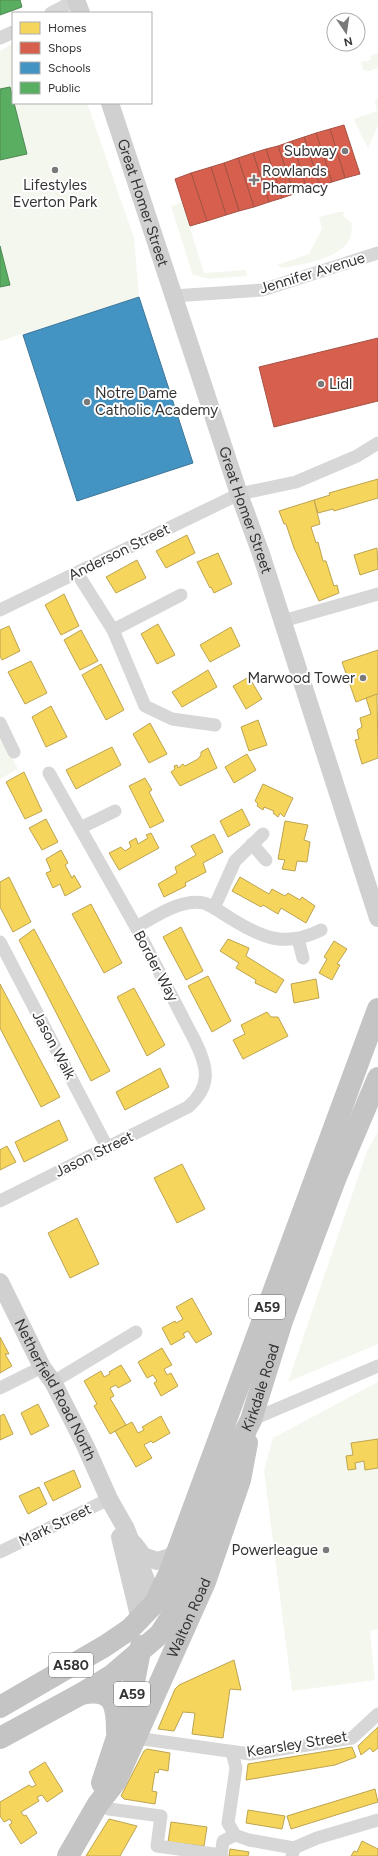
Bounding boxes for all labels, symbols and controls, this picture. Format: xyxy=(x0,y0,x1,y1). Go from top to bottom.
legend xyxy=(12,12,152,104)
north arrow xyxy=(326,12,366,52)
text: Homes xyxy=(48,21,87,35)
text: N xyxy=(343,34,354,49)
text: Shops xyxy=(48,41,82,55)
text: Schools xyxy=(48,61,91,75)
text: Public xyxy=(48,81,81,95)
street label: Great Homer Street xyxy=(113,136,172,269)
place label: Subway xyxy=(284,142,337,160)
marker: Subway xyxy=(340,146,350,156)
place label: Rowlands Pharmacy xyxy=(262,162,328,197)
marker: Lifestyles Everton Park xyxy=(50,165,60,175)
marker: Rowlands Pharmacy xyxy=(249,175,259,185)
place label: Lifestyles Everton Park xyxy=(13,176,98,211)
street label: Jennifer Avenue xyxy=(257,248,367,298)
place label: Lidl xyxy=(329,375,352,393)
marker: Lidl xyxy=(316,379,326,389)
place label: Notre Dame Catholic Academy xyxy=(95,384,218,419)
marker: Notre Dame Catholic Academy xyxy=(82,397,92,407)
street label: Great Homer Street xyxy=(215,444,276,576)
street label: Anderson Street xyxy=(65,520,173,584)
place label: Marwood Tower xyxy=(247,669,355,687)
marker: Marwood Tower xyxy=(358,673,368,683)
street label: Border Way xyxy=(130,927,182,1005)
street label: Jason Walk xyxy=(28,1008,80,1083)
street label: Jason Street xyxy=(52,1127,137,1181)
road number: A59 xyxy=(249,1295,285,1319)
street label: Netherfield Road North xyxy=(11,1316,100,1463)
street label: Kirkdale Road xyxy=(238,1342,283,1435)
street label: Mark Street xyxy=(16,1500,94,1550)
place label: Powerleague xyxy=(232,1541,318,1559)
marker: Powerleague xyxy=(321,1545,331,1555)
street label: Walton Road xyxy=(163,1575,215,1661)
road number: A580 xyxy=(49,1653,93,1677)
road number: A59 xyxy=(114,1682,150,1706)
street label: Kearsley Street xyxy=(245,1727,349,1761)

